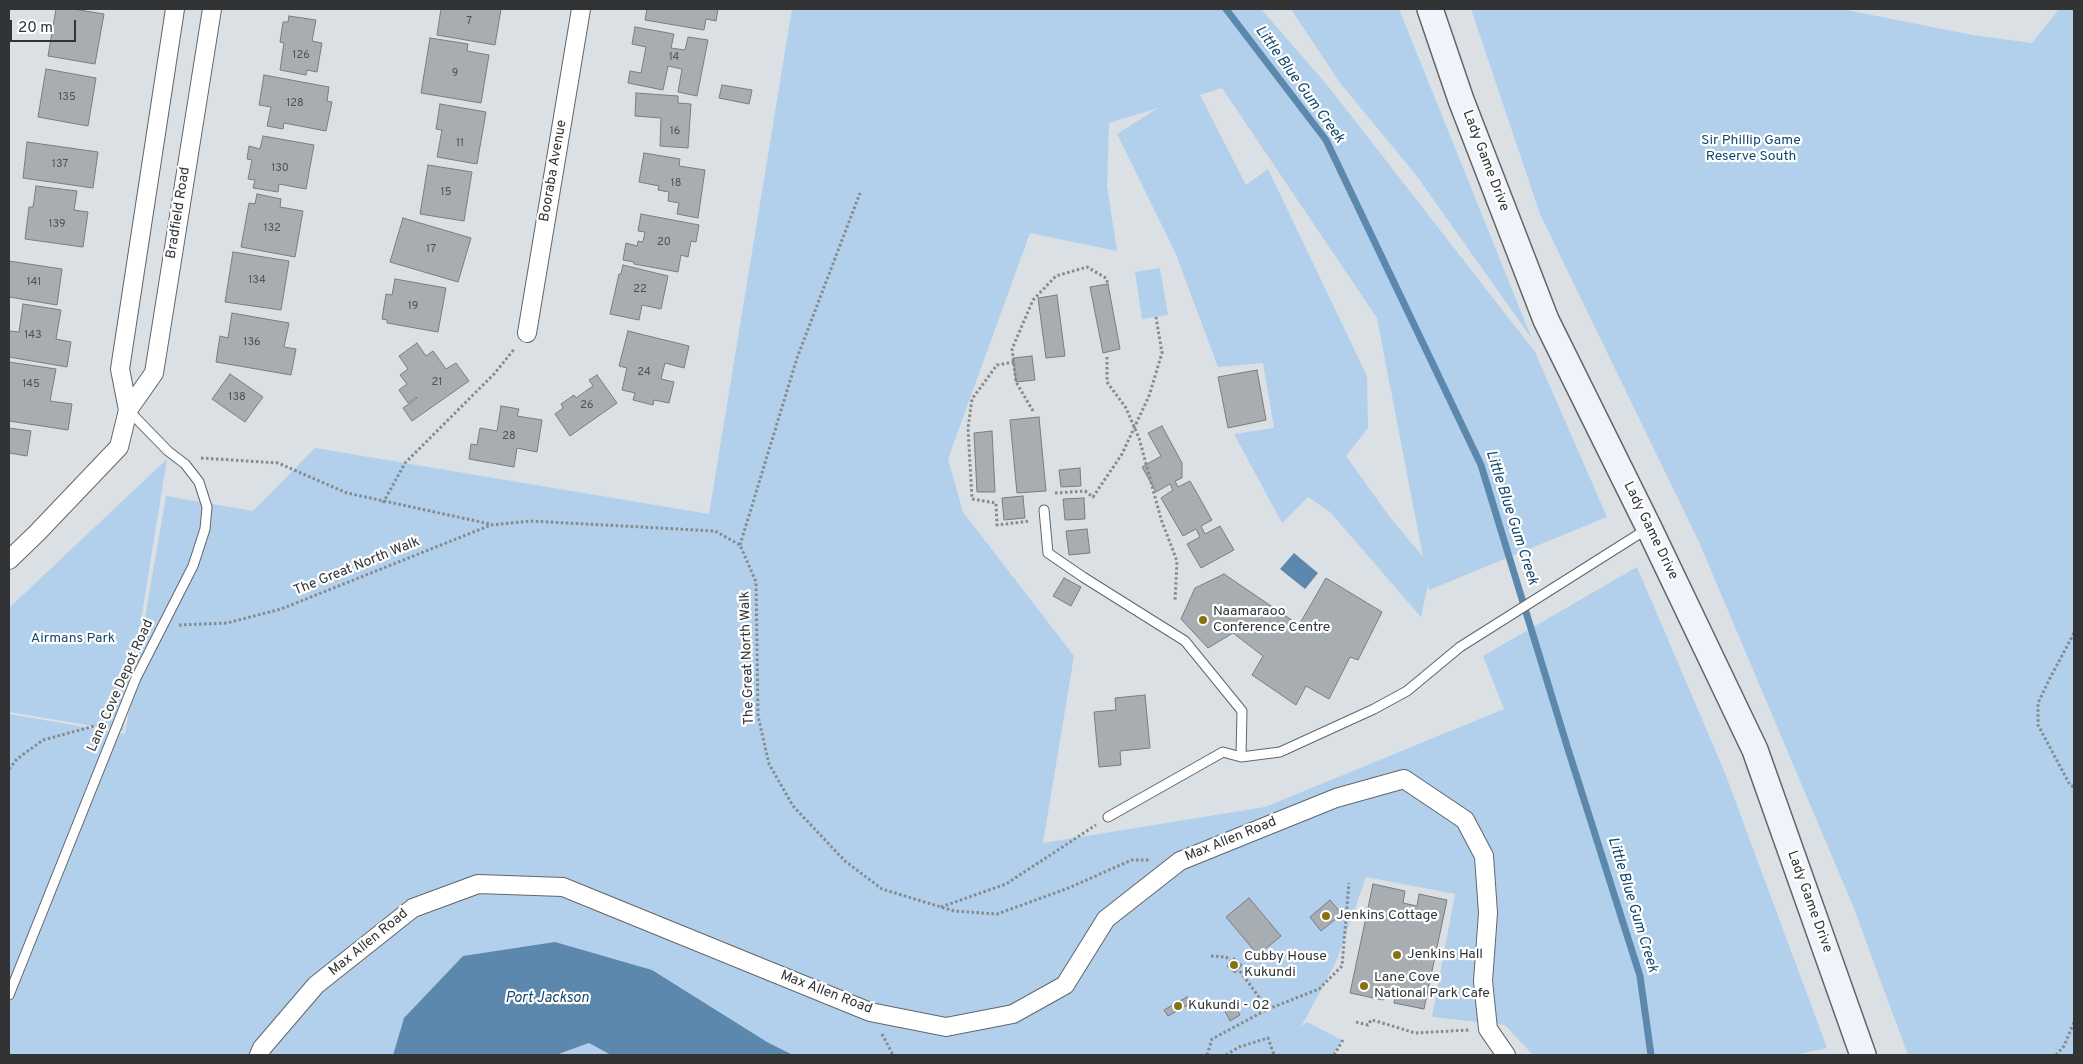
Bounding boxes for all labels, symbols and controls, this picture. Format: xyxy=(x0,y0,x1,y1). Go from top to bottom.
scale bar xyxy=(12,10,79,42)
house number: 7 xyxy=(466,15,472,29)
text: 20 m xyxy=(18,19,53,38)
water label: Little Blue Gum Creek xyxy=(1250,23,1348,147)
house number: 126 xyxy=(292,49,310,63)
house number: 14 xyxy=(669,51,679,65)
house number: 9 xyxy=(452,67,458,81)
house number: 135 xyxy=(58,91,76,105)
house number: 128 xyxy=(286,97,304,111)
street label: Lady Game Drive xyxy=(1458,108,1512,214)
street label: Booraba Avenue xyxy=(537,119,571,223)
house number: 16 xyxy=(670,125,680,139)
park label: Sir Phillip Game Reserve South xyxy=(1701,133,1801,166)
house number: 11 xyxy=(456,137,464,151)
house number: 137 xyxy=(52,158,68,172)
house number: 130 xyxy=(271,162,289,176)
street label: Bradfield Road xyxy=(163,166,195,260)
house number: 18 xyxy=(671,177,681,191)
house number: 15 xyxy=(441,186,451,200)
house number: 139 xyxy=(48,218,66,232)
house number: 132 xyxy=(263,222,281,236)
house number: 20 xyxy=(657,236,671,250)
house number: 17 xyxy=(426,243,436,257)
house number: 134 xyxy=(248,274,266,288)
house number: 141 xyxy=(27,276,41,290)
house number: 22 xyxy=(633,283,647,297)
house number: 19 xyxy=(408,300,418,314)
house number: 143 xyxy=(24,329,42,343)
house number: 136 xyxy=(243,336,261,350)
house number: 24 xyxy=(637,366,651,380)
house number: 21 xyxy=(432,376,442,390)
house number: 145 xyxy=(22,378,40,392)
house number: 138 xyxy=(228,391,246,405)
house number: 26 xyxy=(580,399,594,413)
house number: 28 xyxy=(502,430,516,444)
water label: Little Blue Gum Creek xyxy=(1481,448,1541,588)
street label: Lady Game Drive xyxy=(1619,479,1681,583)
street label: The Great North Walk xyxy=(292,534,422,600)
street label: The Great North Walk xyxy=(737,591,759,725)
place label: Naamaraoo Conference Centre xyxy=(1213,604,1330,636)
marker: Naamaraoo Conference Centre xyxy=(1197,614,1209,626)
street label: Lane Cove Depot Road xyxy=(84,617,158,755)
park label: Airmans Park xyxy=(31,631,115,647)
street label: Max Allen Road xyxy=(1183,814,1279,866)
water label: Little Blue Gum Creek xyxy=(1603,835,1661,975)
street label: Lady Game Drive xyxy=(1783,849,1835,955)
street label: Max Allen Road xyxy=(326,906,412,980)
place label: Jenkins Cottage xyxy=(1336,908,1438,924)
marker: Jenkins Cottage xyxy=(1320,910,1332,922)
place label: Jenkins Hall xyxy=(1407,947,1483,963)
place label: Cubby House Kukundi xyxy=(1244,949,1327,982)
marker: Jenkins Hall xyxy=(1391,949,1403,961)
marker: Cubby House Kukundi xyxy=(1228,959,1240,971)
street label: Max Allen Road xyxy=(778,968,874,1018)
place label: Lane Cove National Park Cafe xyxy=(1374,970,1490,1002)
marker: Lane Cove National Park Cafe xyxy=(1358,980,1370,992)
water label: Port Jackson xyxy=(505,990,589,1008)
place label: Kukundi - 02 xyxy=(1188,998,1269,1014)
marker: Kukundi - 02 xyxy=(1172,1000,1184,1012)

